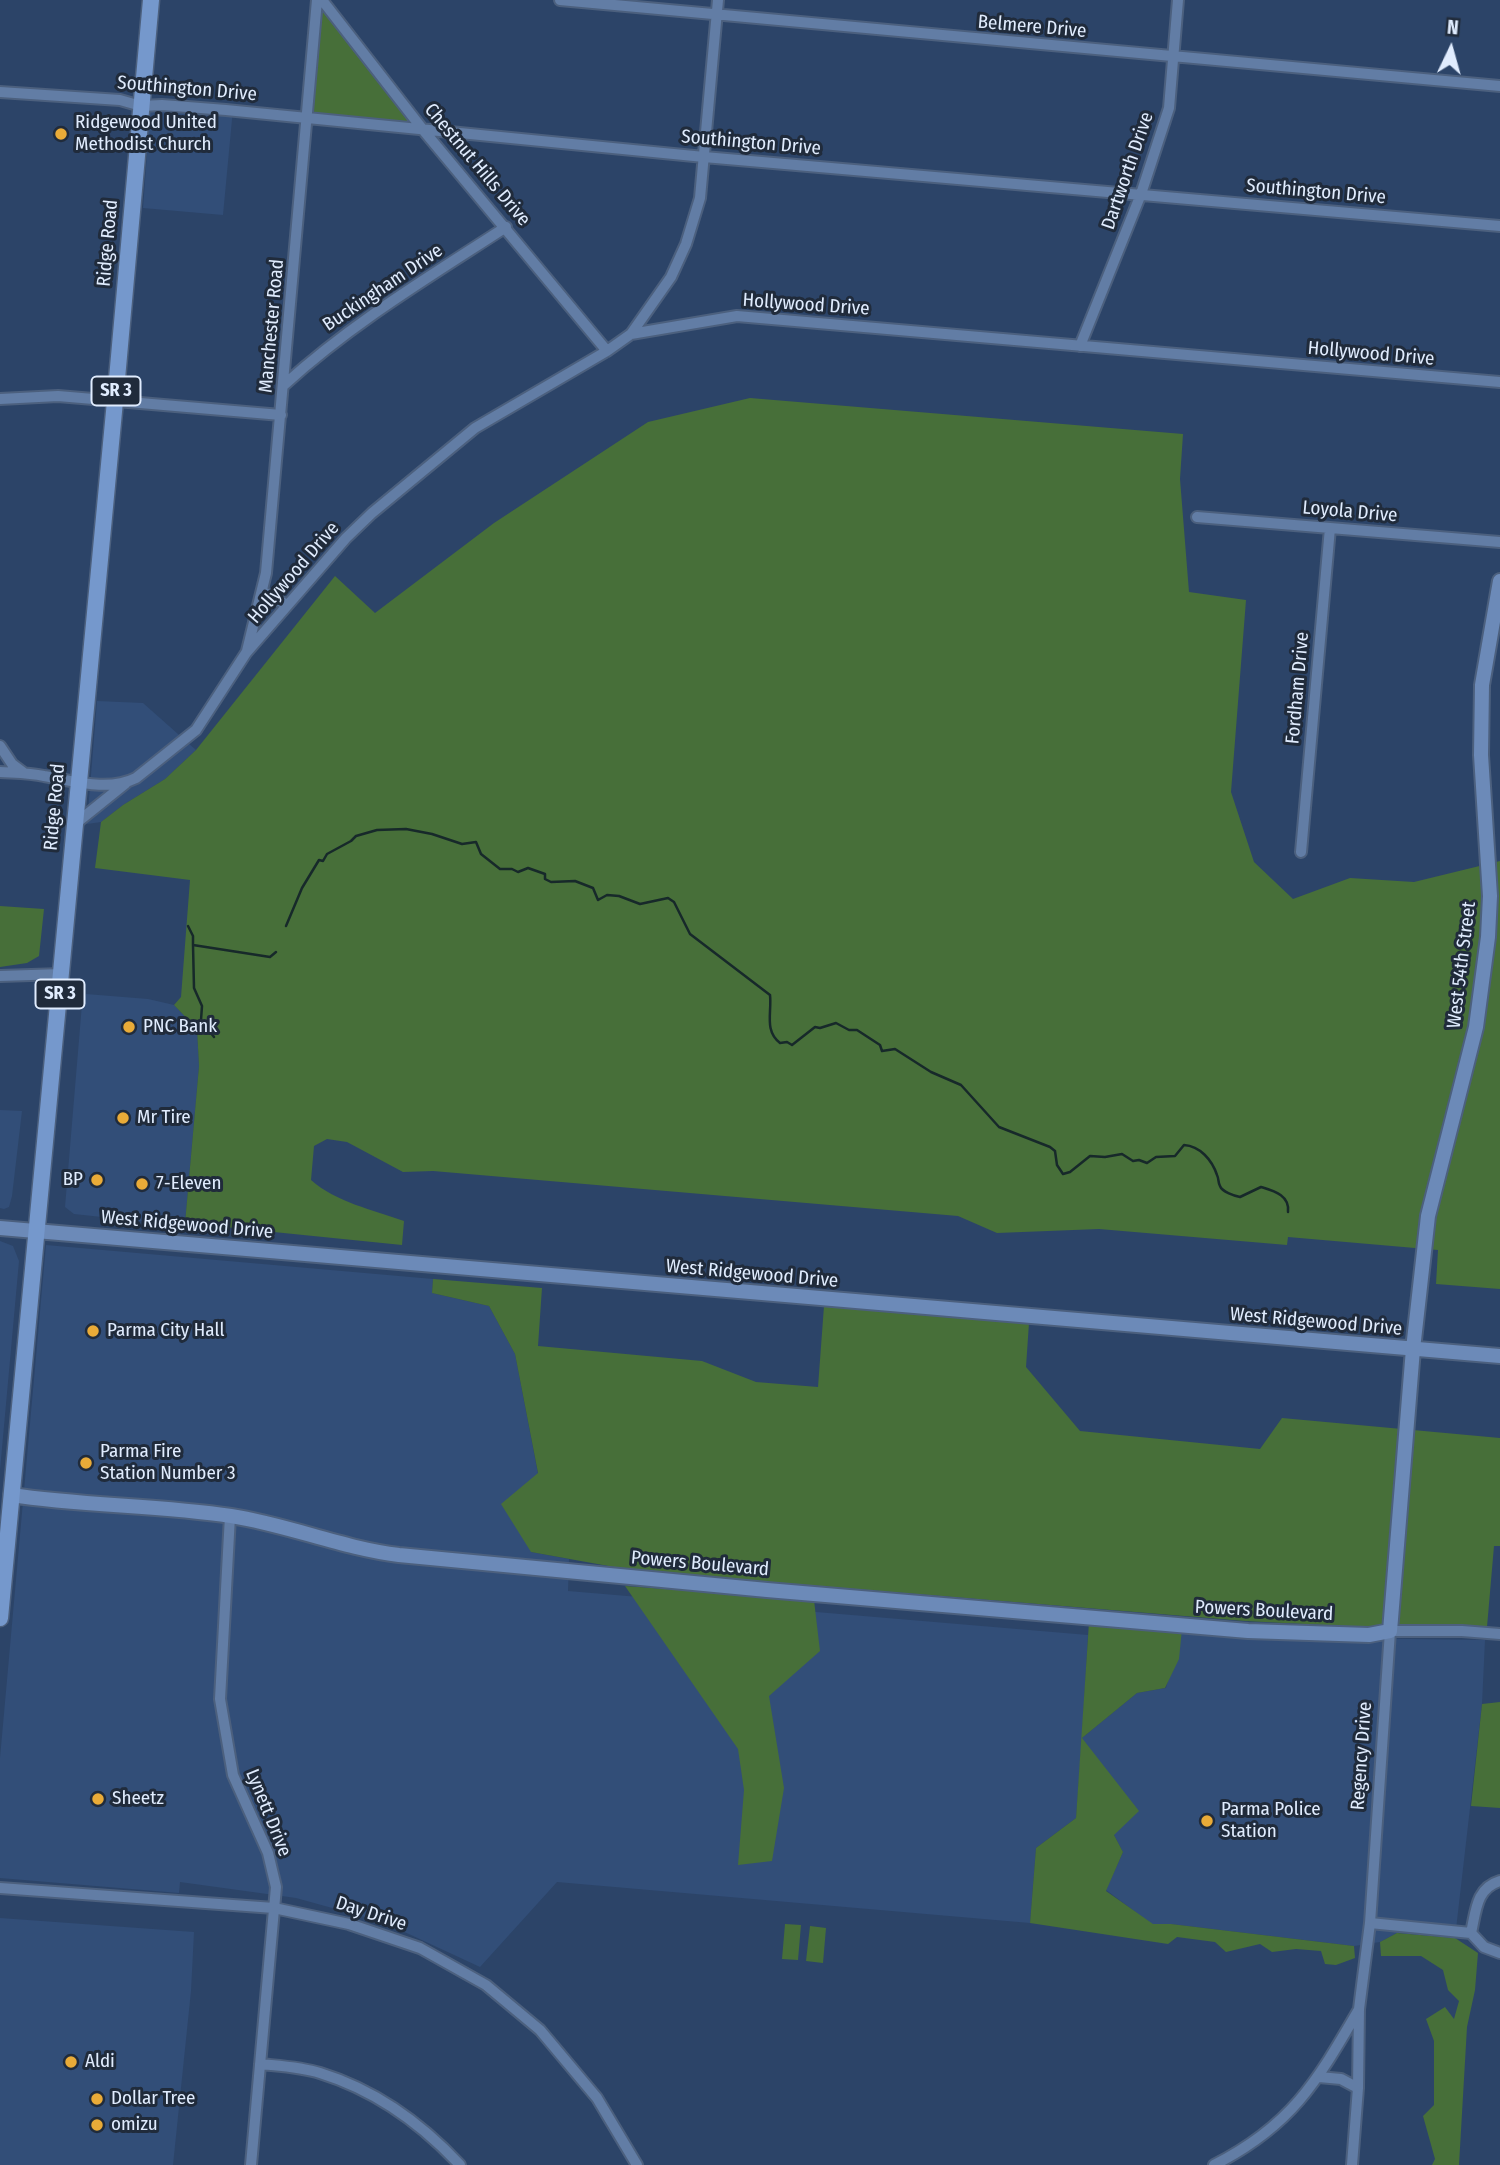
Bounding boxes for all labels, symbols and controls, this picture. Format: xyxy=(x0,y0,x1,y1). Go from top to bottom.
street label: Belmere Drive xyxy=(977,11,1087,43)
north arrow xyxy=(1416,14,1486,84)
text: N xyxy=(1446,16,1460,40)
street label: Southington Drive xyxy=(116,72,258,106)
street label: Chestnut Hills Drive xyxy=(419,99,535,231)
street label: Dartworth Drive xyxy=(1097,109,1159,233)
place label: Ridgewood United Methodist Church xyxy=(75,112,217,156)
marker: Ridgewood United Methodist Church xyxy=(53,126,69,142)
street label: Southington Drive xyxy=(680,126,822,160)
street label: Southington Drive xyxy=(1245,175,1387,209)
street label: Ridge Road xyxy=(93,199,123,287)
street label: Buckingham Drive xyxy=(319,239,447,337)
street label: Manchester Road xyxy=(255,258,289,394)
street label: Hollywood Drive xyxy=(742,289,870,321)
street label: Hollywood Drive xyxy=(1307,337,1435,371)
road number: SR 3 xyxy=(92,376,140,405)
street label: Loyola Drive xyxy=(1302,496,1398,528)
street label: Hollywood Drive xyxy=(244,518,344,628)
street label: Fordham Drive xyxy=(1282,631,1314,745)
street label: Ridge Road xyxy=(40,763,70,851)
street label: West 54th Street xyxy=(1443,900,1481,1030)
road number: SR 3 xyxy=(36,979,84,1009)
place label: PNC Bank xyxy=(143,1016,217,1038)
marker: PNC Bank xyxy=(121,1019,137,1035)
place label: Mr Tire xyxy=(137,1107,191,1129)
marker: Mr Tire xyxy=(115,1110,131,1126)
place label: BP xyxy=(63,1169,83,1191)
marker: BP xyxy=(89,1172,105,1188)
place label: 7-Eleven xyxy=(156,1173,221,1195)
marker: 7-Eleven xyxy=(134,1176,150,1192)
street label: West Ridgewood Drive xyxy=(100,1206,274,1244)
street label: West Ridgewood Drive xyxy=(665,1255,839,1293)
street label: West Ridgewood Drive xyxy=(1229,1303,1403,1341)
place label: Parma City Hall xyxy=(107,1320,224,1342)
marker: Parma City Hall xyxy=(85,1323,101,1339)
place label: Parma Fire Station Number 3 xyxy=(100,1441,236,1485)
marker: Parma Fire Station Number 3 xyxy=(78,1455,94,1471)
street label: Powers Boulevard xyxy=(630,1547,770,1581)
street label: Powers Boulevard xyxy=(1194,1596,1334,1626)
street label: Regency Drive xyxy=(1347,1701,1377,1811)
street label: Lynett Drive xyxy=(240,1766,296,1860)
place label: Sheetz xyxy=(112,1788,164,1810)
marker: Sheetz xyxy=(90,1791,106,1807)
place label: Parma Police Station xyxy=(1221,1799,1321,1843)
marker: Parma Police Station xyxy=(1199,1813,1215,1829)
street label: Day Drive xyxy=(333,1892,409,1936)
place label: Aldi xyxy=(85,2051,115,2073)
marker: Aldi xyxy=(63,2054,79,2070)
place label: Dollar Tree xyxy=(111,2088,195,2110)
marker: Dollar Tree xyxy=(89,2091,105,2107)
place label: omizu xyxy=(111,2114,158,2136)
marker: omizu xyxy=(89,2117,105,2133)

